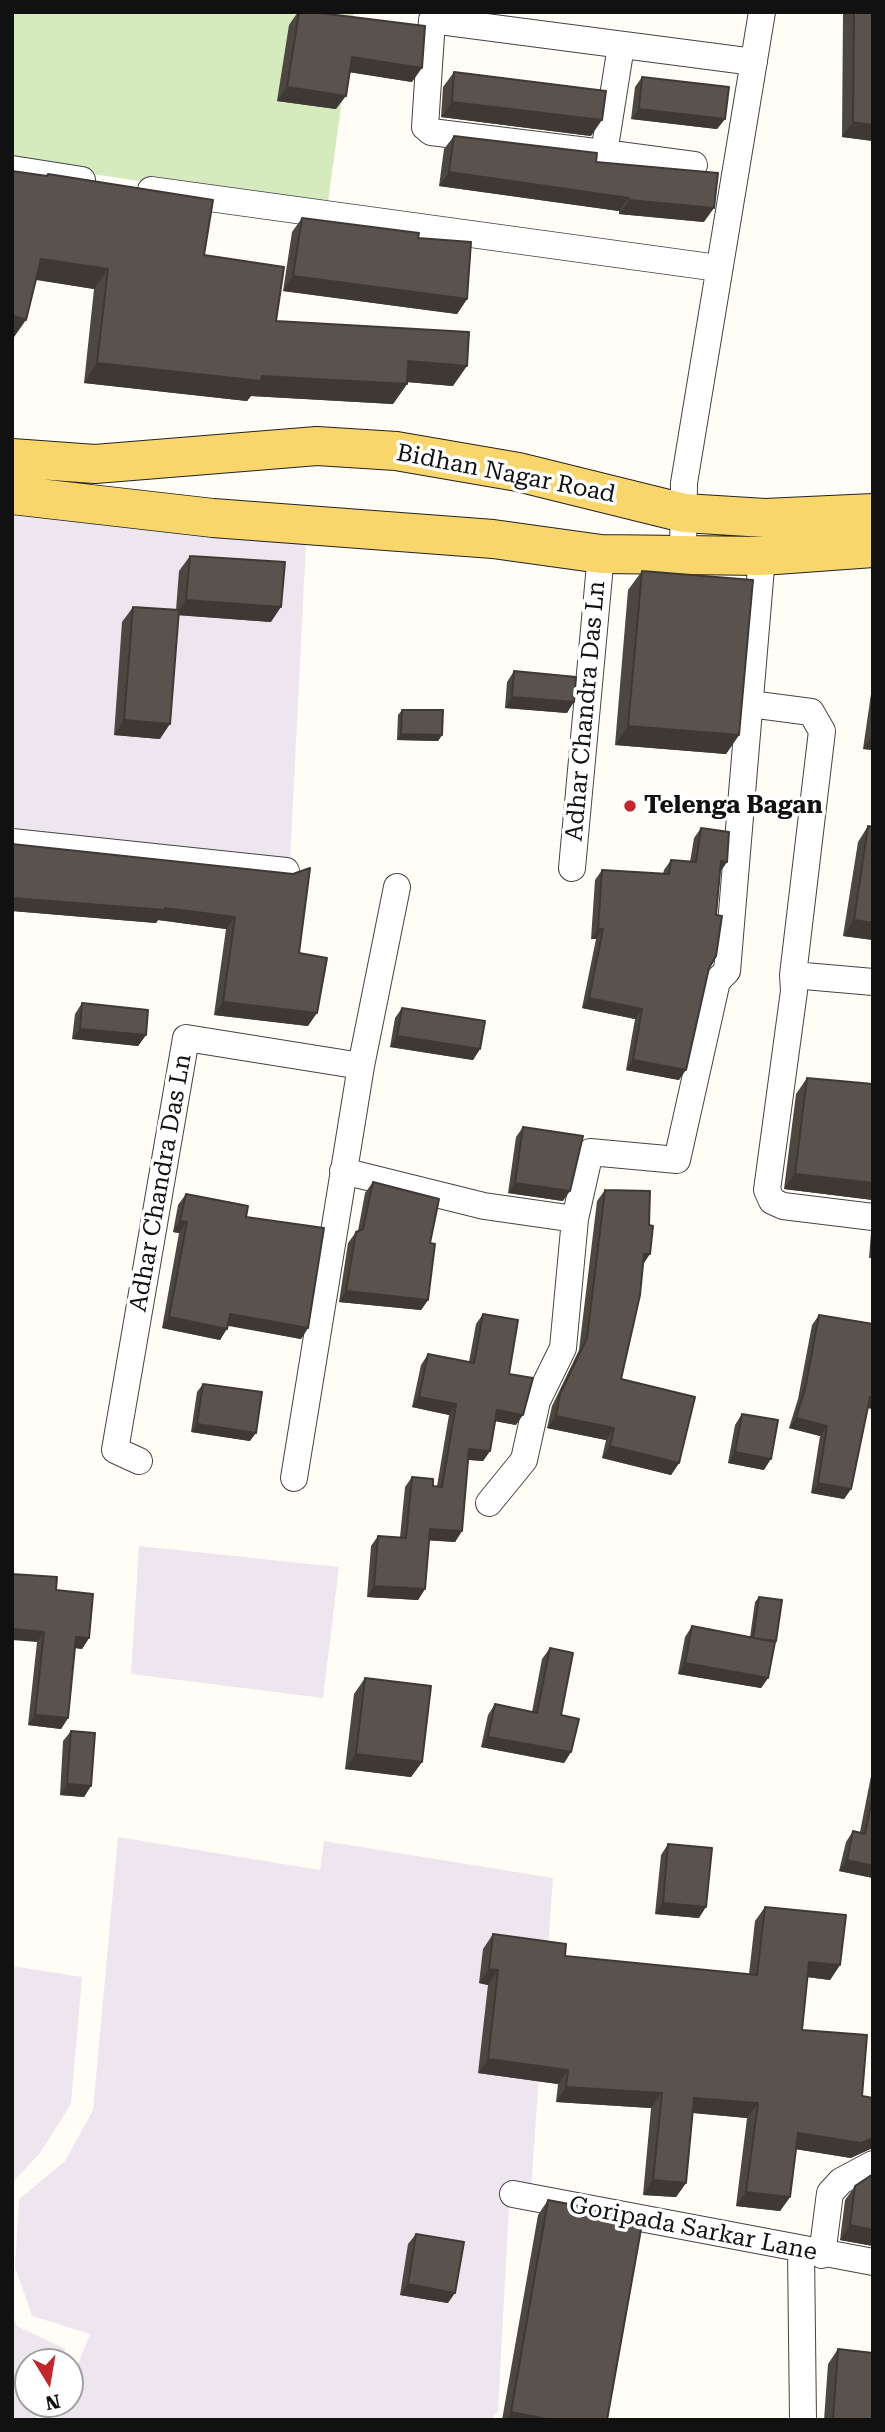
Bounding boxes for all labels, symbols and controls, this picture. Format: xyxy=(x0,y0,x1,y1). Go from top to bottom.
street label: Bidhan Nagar Road xyxy=(394,439,618,509)
street label: Adhar Chandra Das Ln xyxy=(560,580,612,842)
place label: Telenga Bagan xyxy=(644,792,822,820)
marker: Telenga Bagan xyxy=(622,798,638,814)
street label: Adhar Chandra Das Ln xyxy=(124,1052,198,1314)
street label: Goripada Sarkar Lane xyxy=(567,2191,819,2267)
north arrow xyxy=(14,2348,84,2418)
text: N xyxy=(43,2389,62,2415)

